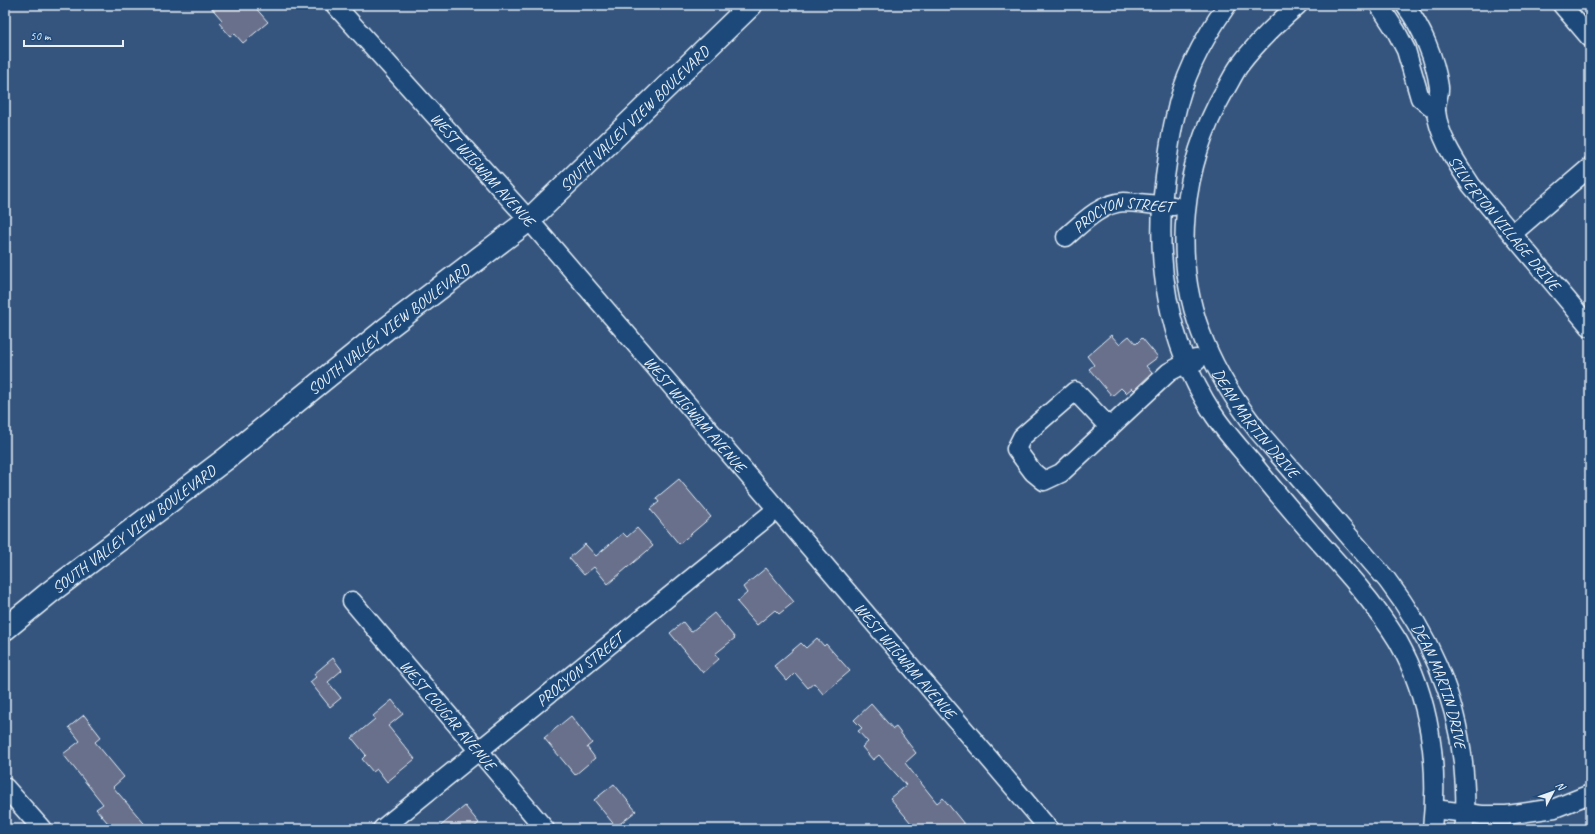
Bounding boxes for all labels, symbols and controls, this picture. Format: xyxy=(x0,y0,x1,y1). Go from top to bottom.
scale bar xyxy=(24,22,123,48)
text: 50 m xyxy=(30,28,52,44)
street label: SOUTH VALLEY VIEW BOULEVARD xyxy=(556,41,715,196)
street label: WEST WIGWAM AVENUE xyxy=(426,109,541,233)
street label: SILVERTON VILLAGE DRIVE xyxy=(1444,152,1566,297)
street label: PROCYON STREET xyxy=(1069,193,1178,237)
street label: SOUTH VALLEY VIEW BOULEVARD xyxy=(304,259,475,400)
street label: WEST WIGWAM AVENUE xyxy=(639,352,752,479)
street label: DEAN MARTIN DRIVE xyxy=(1208,365,1305,484)
street label: SOUTH VALLEY VIEW BOULEVARD xyxy=(48,460,222,598)
street label: WEST WIGWAM AVENUE xyxy=(850,599,962,725)
street label: DEAN MARTIN DRIVE xyxy=(1407,619,1470,752)
street label: PROCYON STREET xyxy=(532,626,631,711)
street label: WEST COUGAR AVENUE xyxy=(395,656,501,776)
north arrow xyxy=(1533,772,1573,812)
text: N xyxy=(1553,778,1569,794)

